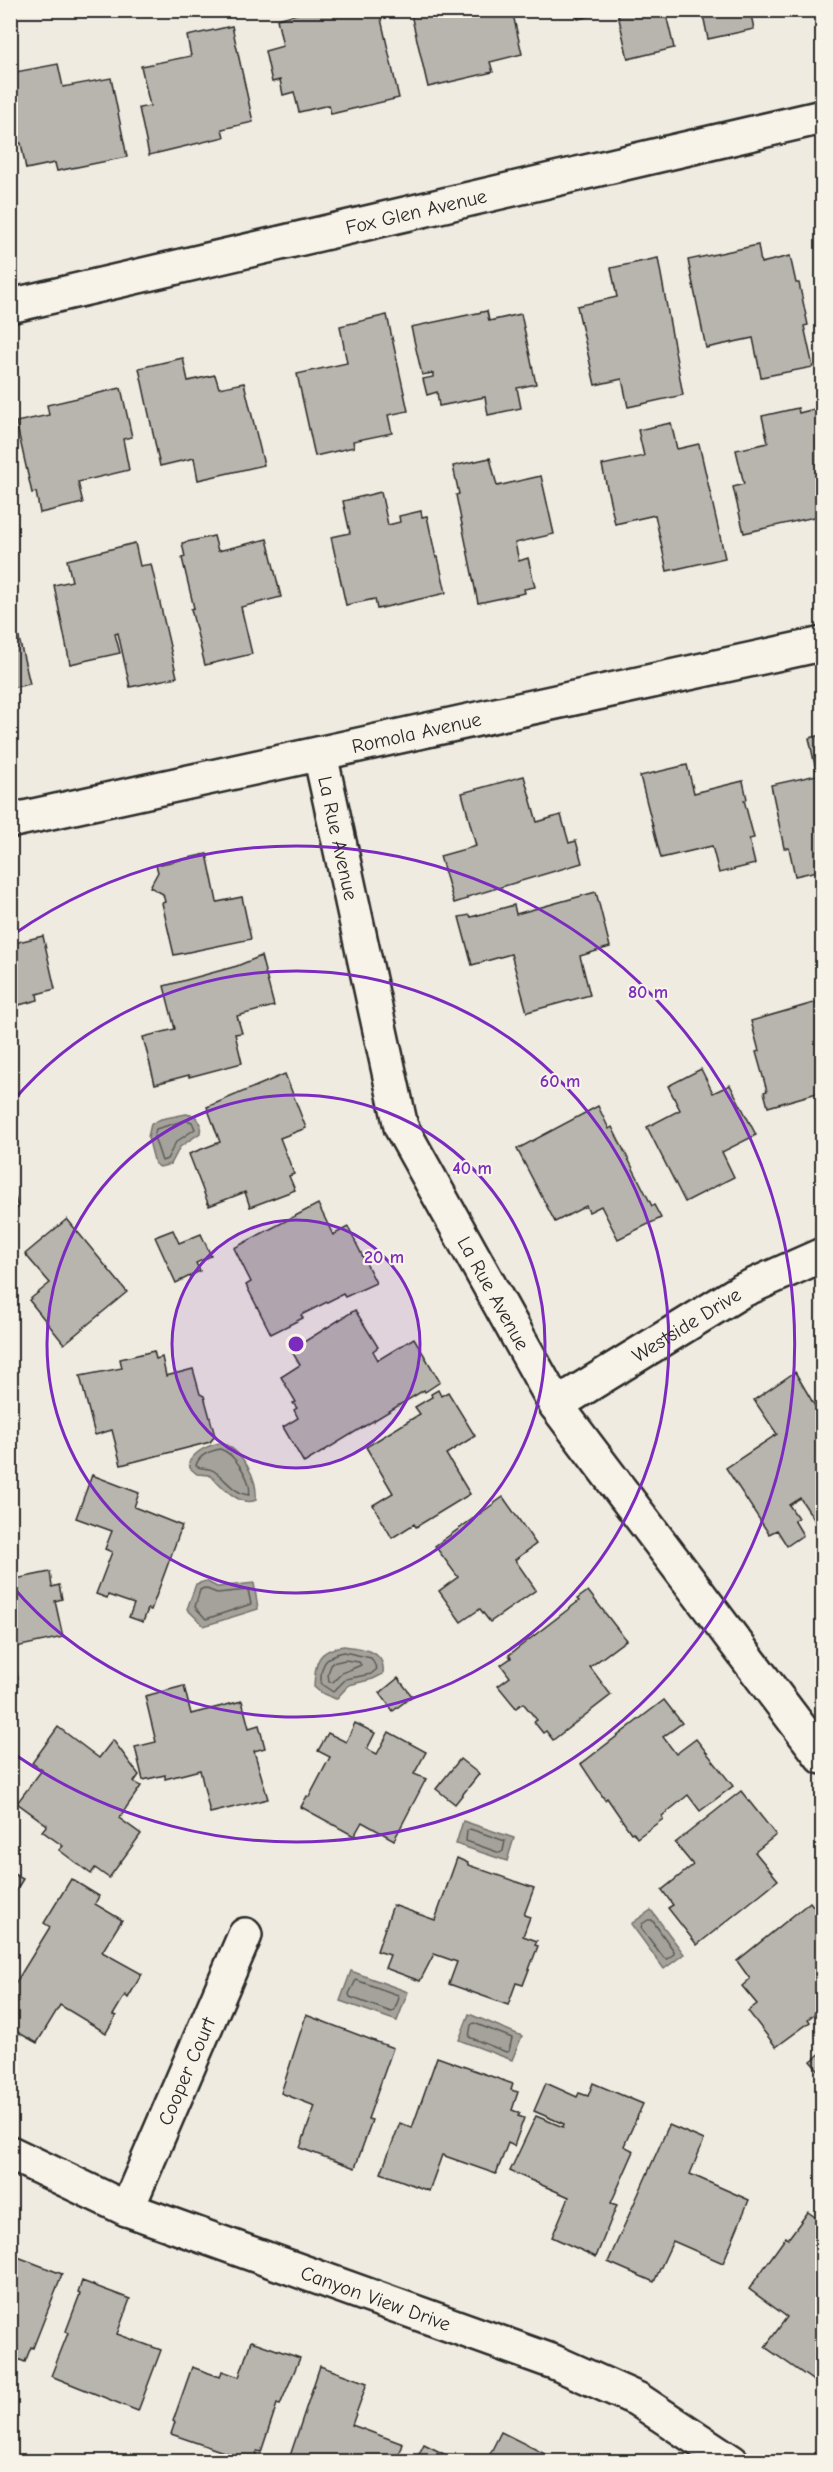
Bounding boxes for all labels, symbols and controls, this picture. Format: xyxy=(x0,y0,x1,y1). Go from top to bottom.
street label: Fox Glen Avenue xyxy=(343,184,489,239)
street label: Romola Avenue xyxy=(350,707,483,758)
street label: La Rue Avenue xyxy=(314,774,363,902)
text: 80 m xyxy=(628,982,668,1003)
text: 60 m xyxy=(540,1071,580,1092)
text: 40 m xyxy=(452,1158,492,1179)
street label: La Rue Avenue xyxy=(453,1232,535,1354)
text: 20 m xyxy=(364,1247,404,1268)
street label: Westside Drive xyxy=(628,1283,745,1367)
centre of rings xyxy=(286,1334,306,1354)
street label: Cooper Court xyxy=(153,2012,220,2129)
street label: Canyon View Drive xyxy=(298,2261,454,2336)

